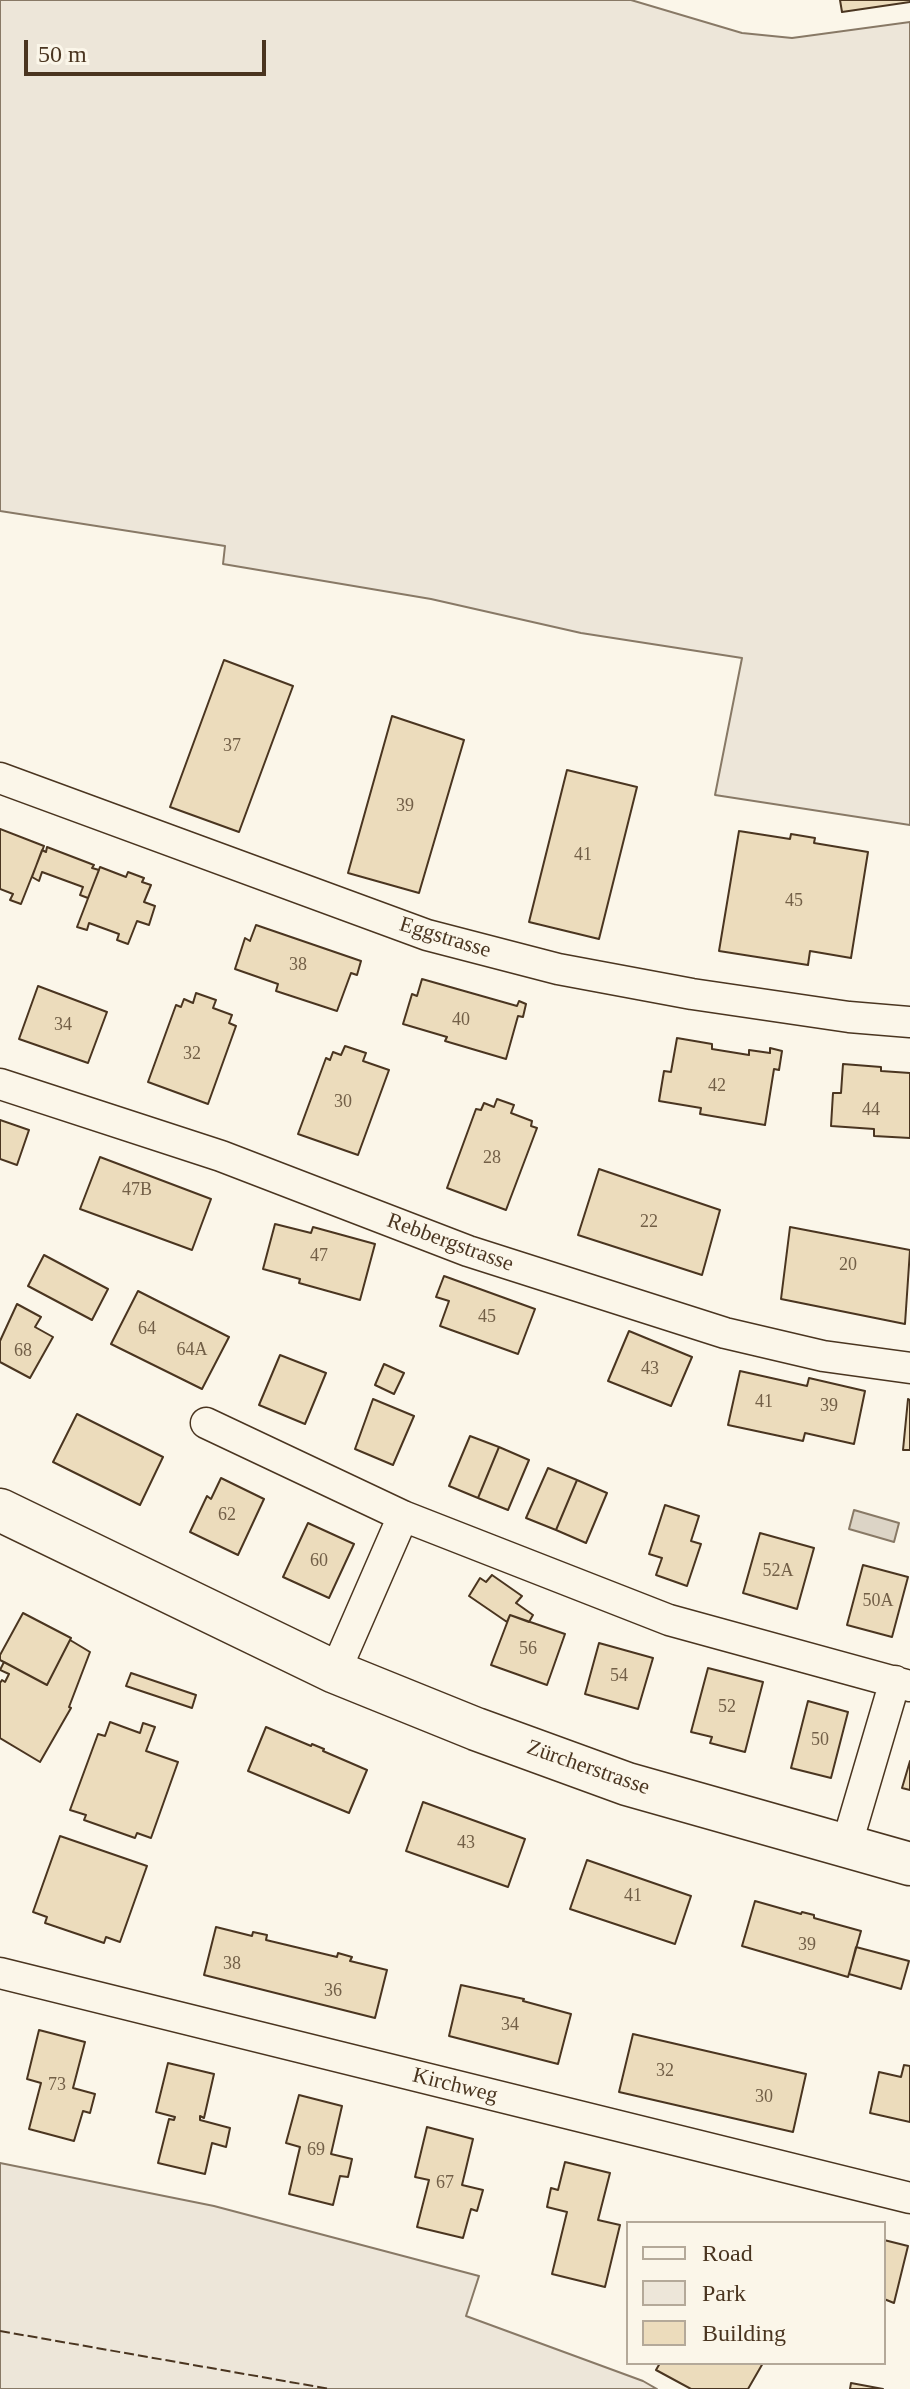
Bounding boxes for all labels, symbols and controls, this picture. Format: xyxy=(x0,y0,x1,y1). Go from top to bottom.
scale bar xyxy=(28,24,270,74)
text: 50 m xyxy=(38,41,87,67)
house number: 37 xyxy=(223,735,241,757)
house number: 39 xyxy=(396,795,414,817)
house number: 41 xyxy=(574,844,592,866)
house number: 45 xyxy=(785,890,803,912)
street label: Eggstrasse xyxy=(396,912,494,964)
house number: 38 xyxy=(289,954,307,976)
house number: 40 xyxy=(452,1009,470,1031)
house number: 34 xyxy=(54,1014,72,1036)
house number: 32 xyxy=(183,1043,201,1065)
house number: 42 xyxy=(708,1075,726,1097)
house number: 30 xyxy=(334,1091,352,1113)
house number: 44 xyxy=(862,1099,880,1121)
house number: 28 xyxy=(483,1147,501,1169)
house number: 47B xyxy=(122,1179,152,1201)
street label: Rebbergstrasse xyxy=(383,1208,517,1278)
house number: 22 xyxy=(640,1211,658,1233)
house number: 47 xyxy=(310,1245,328,1267)
house number: 20 xyxy=(839,1254,857,1276)
house number: 45 xyxy=(478,1306,496,1328)
house number: 64 xyxy=(138,1318,156,1340)
house number: 64A xyxy=(177,1339,207,1361)
house number: 68 xyxy=(14,1340,32,1362)
house number: 43 xyxy=(641,1358,659,1380)
house number: 41 xyxy=(755,1391,773,1413)
house number: 39 xyxy=(820,1395,838,1417)
house number: 62 xyxy=(218,1504,236,1526)
house number: 60 xyxy=(310,1550,328,1572)
house number: 52A xyxy=(763,1560,793,1582)
house number: 50A xyxy=(863,1590,893,1612)
house number: 56 xyxy=(519,1638,537,1660)
house number: 54 xyxy=(610,1665,628,1687)
house number: 52 xyxy=(718,1696,736,1718)
house number: 50 xyxy=(811,1729,829,1751)
street label: Zürcherstrasse xyxy=(523,1735,653,1801)
house number: 43 xyxy=(457,1832,475,1854)
house number: 41 xyxy=(624,1885,642,1907)
house number: 39 xyxy=(798,1934,816,1956)
house number: 38 xyxy=(223,1953,241,1975)
house number: 36 xyxy=(324,1980,342,2002)
house number: 34 xyxy=(501,2014,519,2036)
house number: 32 xyxy=(656,2060,674,2082)
street label: Kirchweg xyxy=(410,2063,500,2109)
house number: 73 xyxy=(48,2074,66,2096)
house number: 30 xyxy=(755,2086,773,2108)
house number: 69 xyxy=(307,2139,325,2161)
house number: 67 xyxy=(436,2172,454,2194)
legend xyxy=(626,2221,886,2365)
text: Road xyxy=(702,2240,753,2266)
text: Park xyxy=(702,2280,746,2306)
text: Building xyxy=(702,2320,786,2346)

